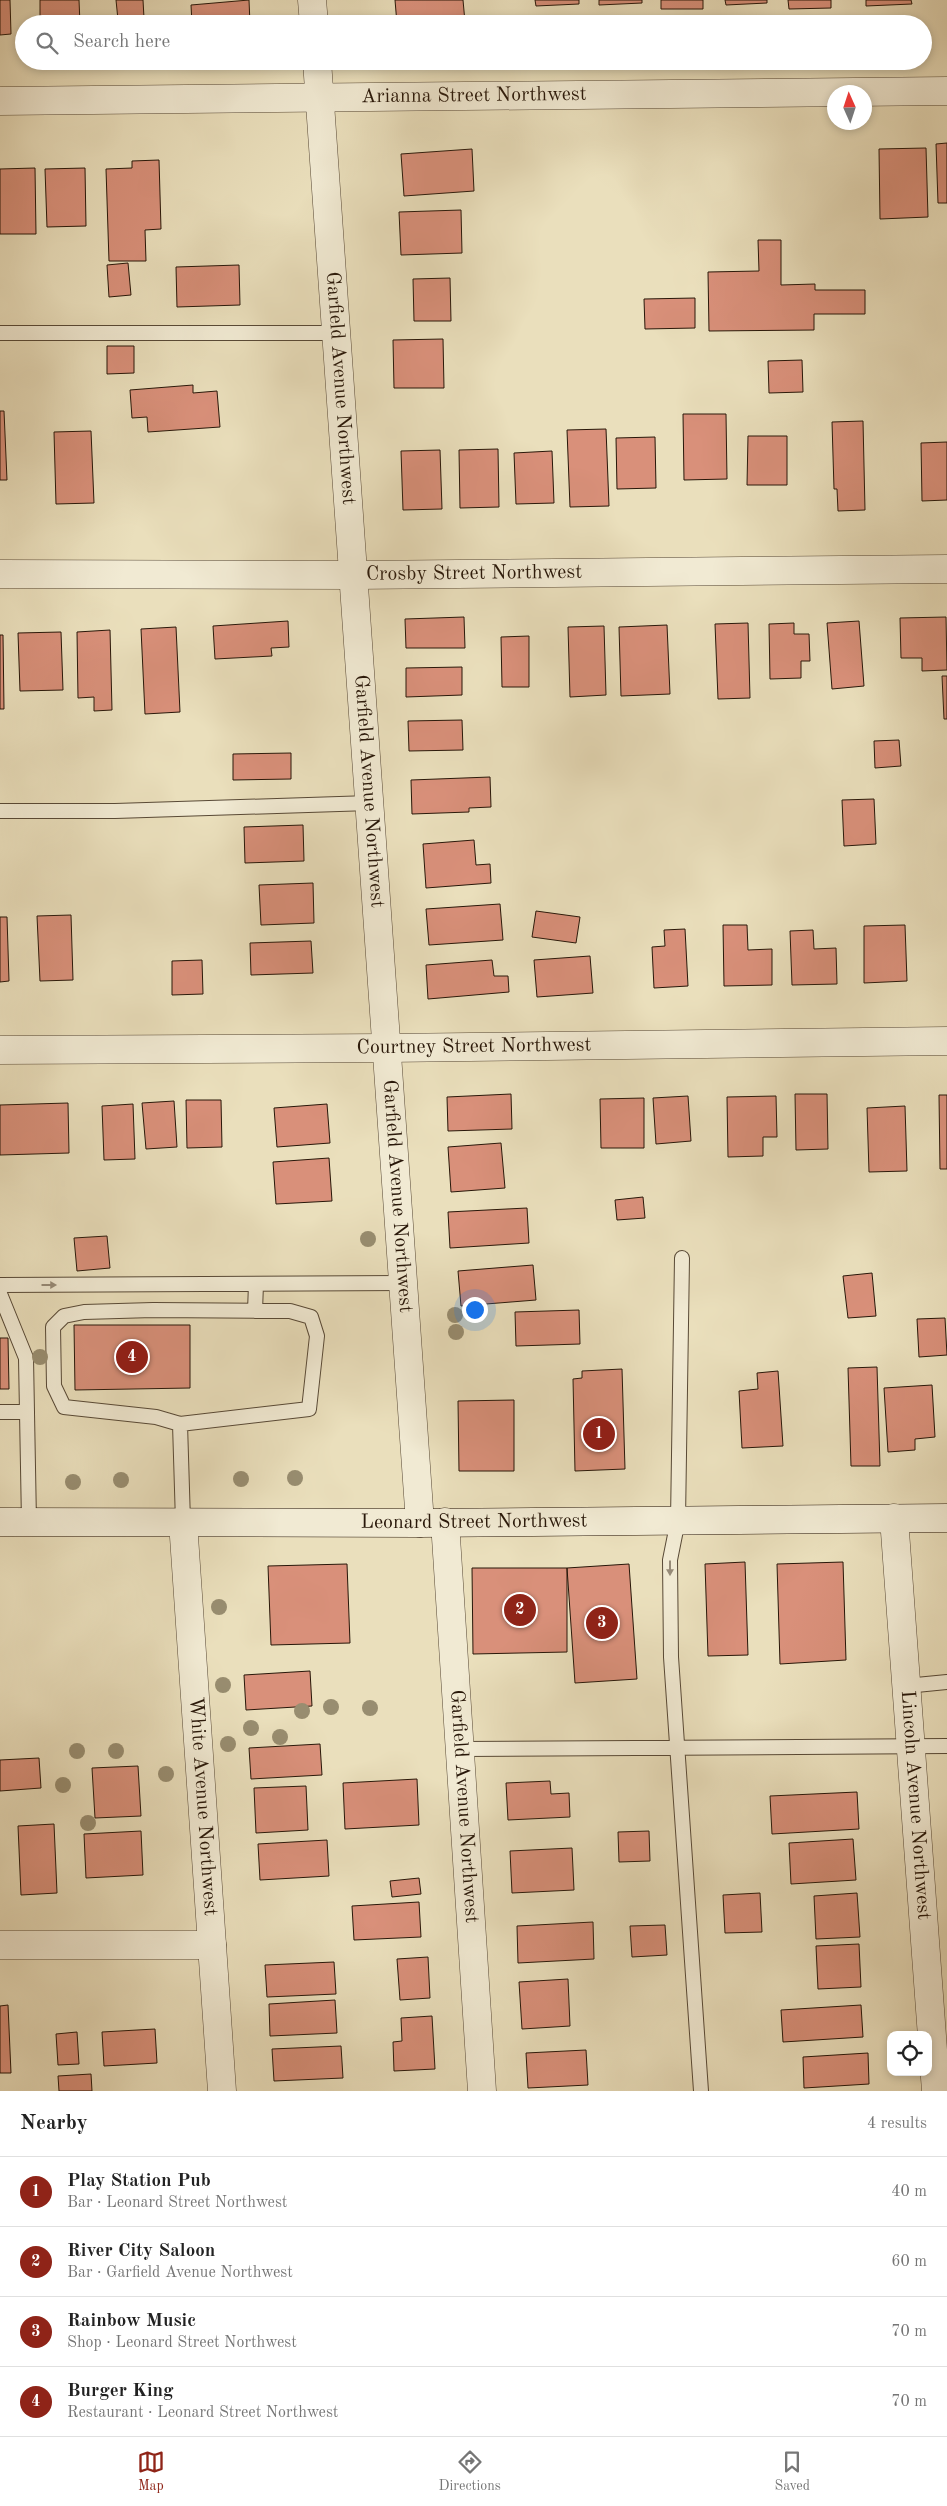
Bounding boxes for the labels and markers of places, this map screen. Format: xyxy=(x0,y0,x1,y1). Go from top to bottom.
pin: 4 xyxy=(116,1338,148,1376)
pin: 1 xyxy=(583,1415,615,1453)
pin: 2 xyxy=(504,1591,536,1629)
pin: 3 xyxy=(586,1604,618,1642)

